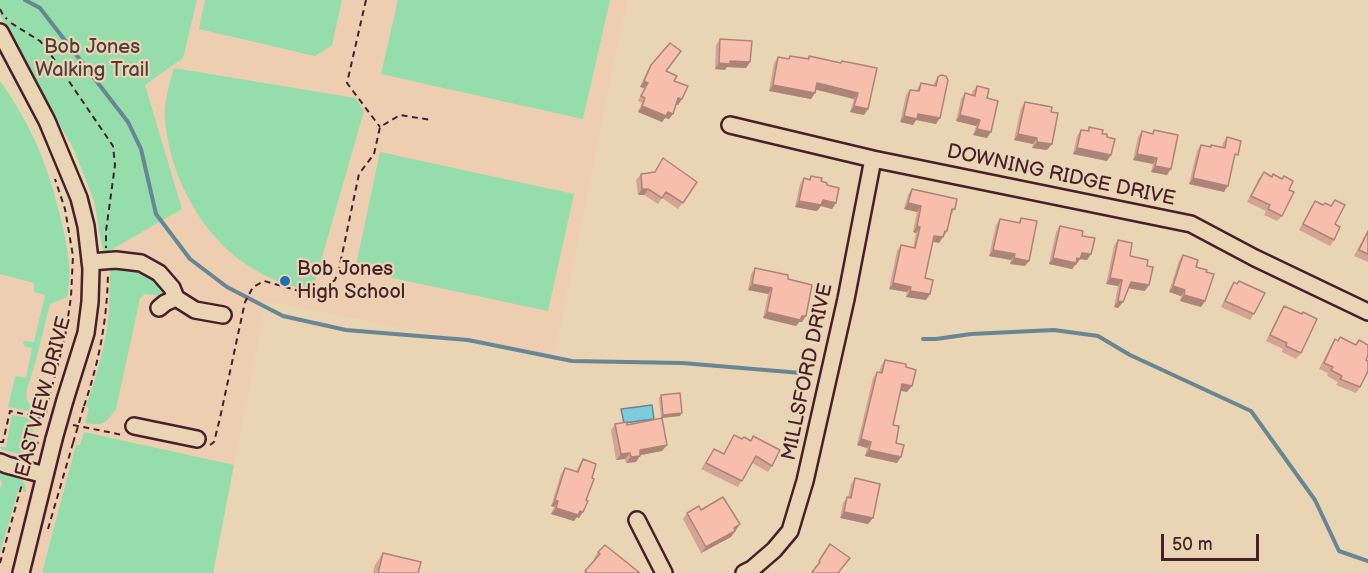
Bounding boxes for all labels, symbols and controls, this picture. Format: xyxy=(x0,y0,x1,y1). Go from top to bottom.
park label: Bob Jones Walking Trail xyxy=(35,36,149,83)
street label: DOWNING RIDGE DRIVE xyxy=(945,140,1177,212)
place label: Bob Jones High School xyxy=(297,258,405,305)
marker: Bob Jones High School xyxy=(278,274,292,288)
street label: MILLSFORD DRIVE xyxy=(778,281,838,463)
street label: EASTVIEW DRIVE xyxy=(11,314,77,480)
scale bar xyxy=(1164,522,1262,560)
text: 50 m xyxy=(1172,534,1213,555)

